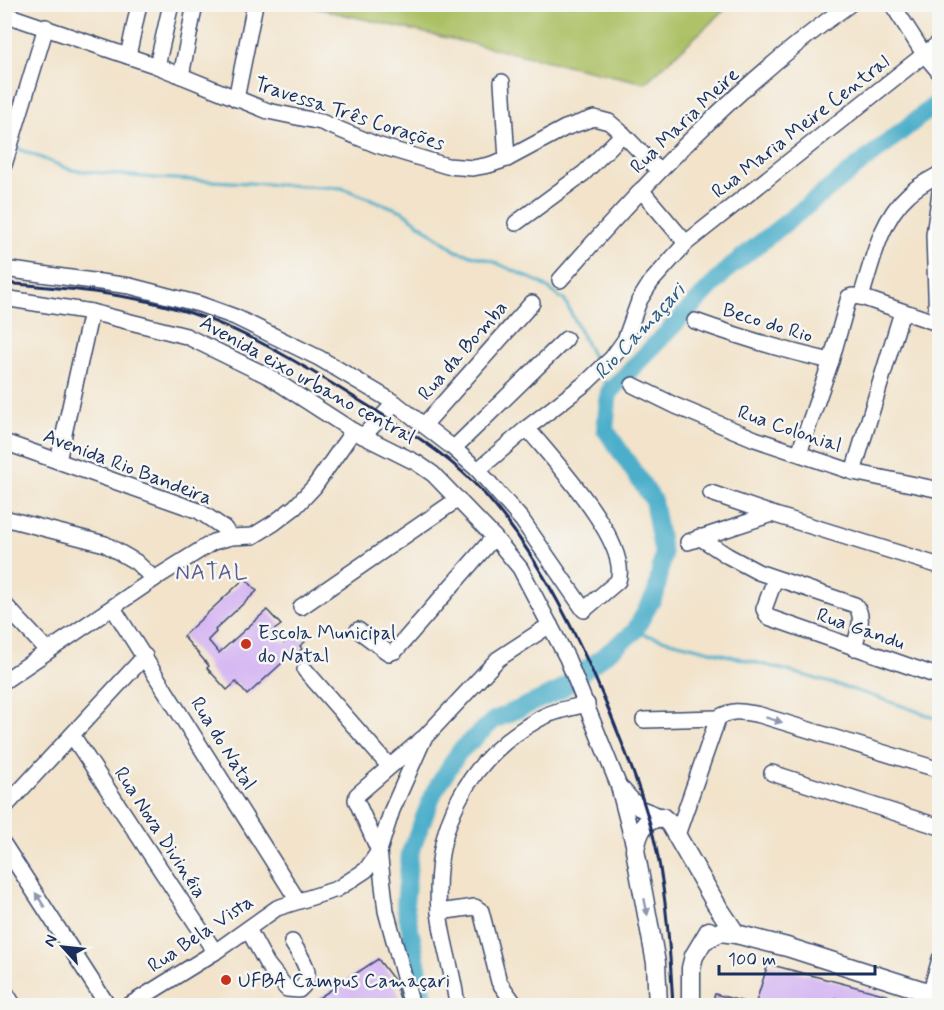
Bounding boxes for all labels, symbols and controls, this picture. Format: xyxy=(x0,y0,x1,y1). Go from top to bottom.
street label: Rua Maria Meire Central xyxy=(706,49,896,205)
street label: Rua Maria Meire xyxy=(624,62,746,180)
street label: Travessa Três Corações xyxy=(251,71,448,158)
water label: Rio Camaçari xyxy=(588,276,693,386)
street label: Rua da Bomba xyxy=(412,295,514,407)
street label: Beco do Rio xyxy=(719,297,816,350)
street label: Avenida eixo urbano central xyxy=(195,310,420,451)
street label: Rua Colonial xyxy=(734,399,845,460)
street label: Avenida Rio Bandeira xyxy=(39,423,216,512)
district label: NATAL xyxy=(175,559,249,587)
street label: Rua Gandu xyxy=(813,602,908,657)
place label: Escola Municipal do Natal xyxy=(258,620,396,670)
marker: Escola Municipal do Natal xyxy=(239,637,253,651)
street label: Rua do Natal xyxy=(183,692,262,796)
one-way arrow xyxy=(765,715,783,725)
street label: Rua Nova Divinéia xyxy=(107,762,212,904)
street label: Rua Bela Vista xyxy=(143,889,259,980)
one-way arrow xyxy=(35,892,46,908)
one-way arrow xyxy=(642,898,651,917)
north arrow xyxy=(33,917,93,977)
text: N xyxy=(39,931,63,950)
scale bar xyxy=(719,938,875,976)
text: 100 m xyxy=(728,948,776,972)
place label: UFBA Campus Camaçari xyxy=(238,968,450,995)
marker: UFBA Campus Camaçari xyxy=(219,973,233,987)

